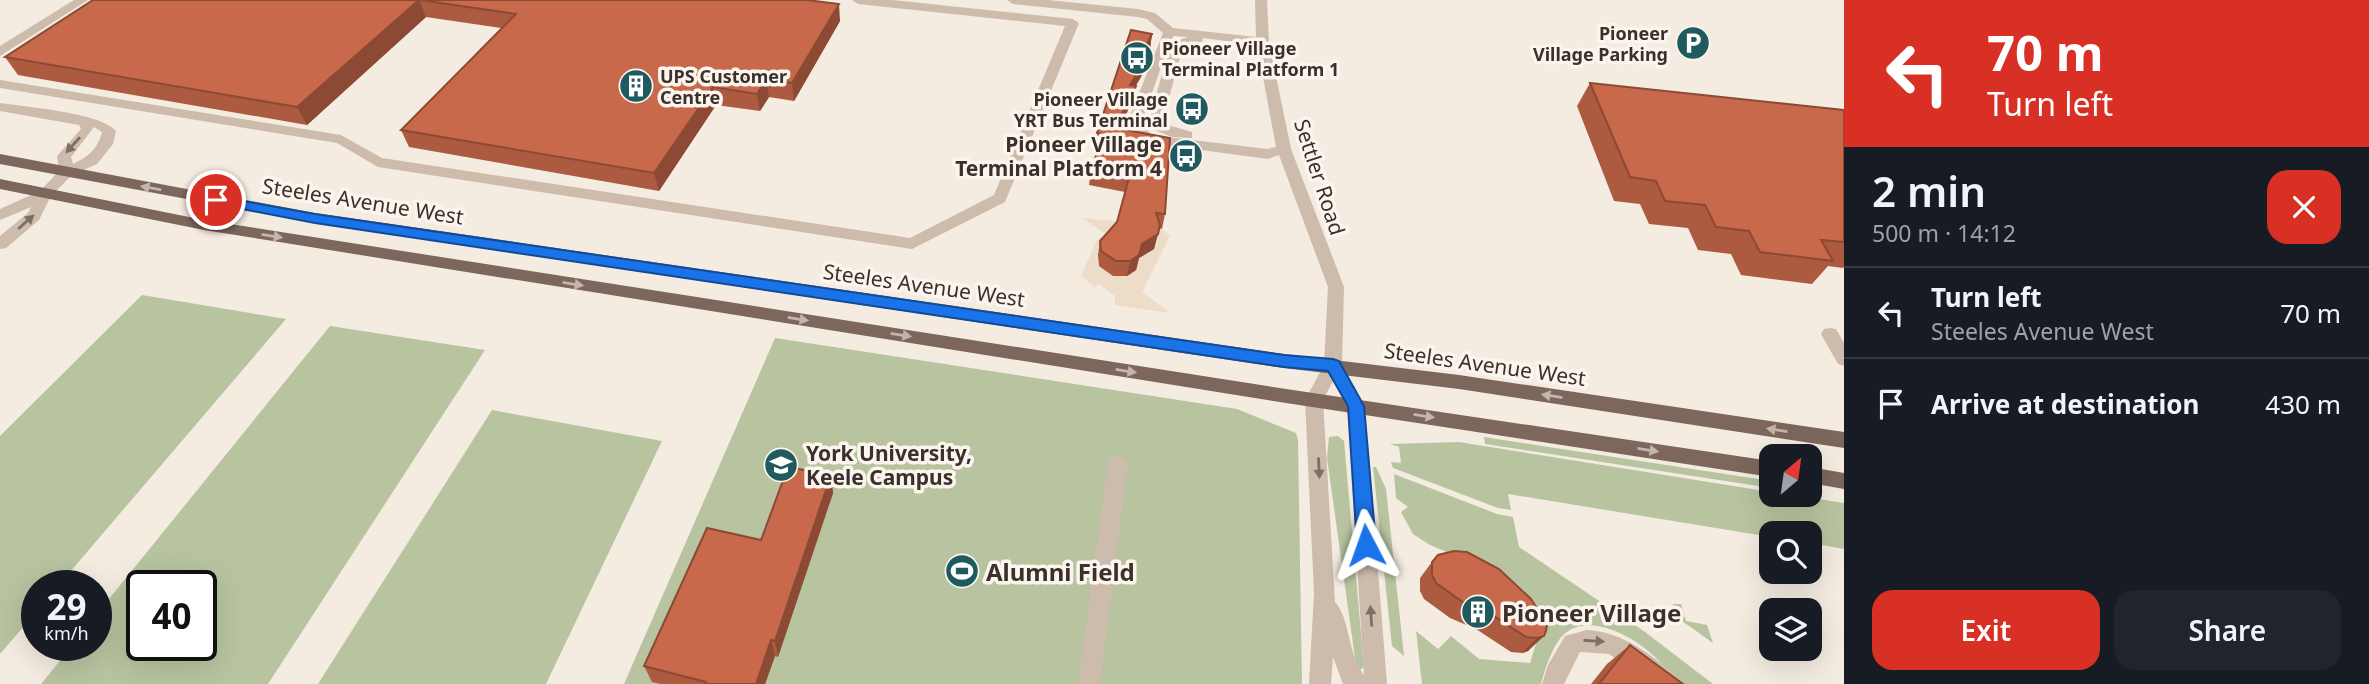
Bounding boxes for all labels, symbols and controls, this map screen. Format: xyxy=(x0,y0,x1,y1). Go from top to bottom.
text: 70 m xyxy=(1987,19,2104,85)
place label: Pioneer Village Parking xyxy=(1533,21,1668,66)
parking icon: Pioneer Village Parking xyxy=(1674,24,1712,62)
icon: left xyxy=(1872,28,1963,119)
place label: Pioneer Village Terminal Platform 1 xyxy=(1162,36,1339,81)
bus stop icon: Pioneer Village Terminal Platform 1 xyxy=(1118,39,1156,77)
place label: UPS Customer Centre xyxy=(660,64,787,109)
building icon: UPS Customer Centre xyxy=(617,67,655,105)
text: Turn left xyxy=(1987,82,2113,125)
place label: Pioneer Village YRT Bus Terminal xyxy=(1014,87,1168,132)
bus stop icon: Pioneer Village YRT Bus Terminal xyxy=(1173,90,1211,128)
street label: Settler Road xyxy=(1288,115,1352,239)
place label: Pioneer Village Terminal Platform 4 xyxy=(955,130,1162,182)
one-way arrow xyxy=(66,136,82,153)
bus stop icon: Pioneer Village Terminal Platform 4 xyxy=(1167,137,1205,175)
text: 2 min xyxy=(1872,162,1986,219)
pin xyxy=(186,170,246,230)
button: close xyxy=(2267,170,2341,244)
street label: Steeles Avenue West xyxy=(260,171,466,231)
icon: arrive xyxy=(197,181,235,219)
one-way arrow xyxy=(140,183,162,194)
one-way arrow xyxy=(17,214,35,230)
text: 500 m · 14:12 xyxy=(1872,217,2016,249)
one-way arrow xyxy=(261,231,283,242)
street label: Steeles Avenue West xyxy=(821,257,1027,313)
one-way arrow xyxy=(562,278,584,289)
text: Turn left xyxy=(1931,279,2042,315)
icon: left xyxy=(1872,294,1910,332)
text: 70 m xyxy=(2280,295,2341,331)
one-way arrow xyxy=(787,314,809,325)
text: Steeles Avenue West xyxy=(1931,315,2154,347)
one-way arrow xyxy=(890,330,912,341)
street label: Steeles Avenue West xyxy=(1382,336,1588,392)
one-way arrow xyxy=(1115,366,1137,377)
icon: arrive xyxy=(1872,385,1910,423)
text: Arrive at destination xyxy=(1931,386,2200,422)
text: 430 m xyxy=(2265,386,2341,422)
one-way arrow xyxy=(1540,390,1562,401)
one-way arrow xyxy=(1413,411,1435,422)
one-way arrow xyxy=(1765,424,1787,435)
place label: York University, Keele Campus xyxy=(806,439,972,491)
north arrow xyxy=(1759,444,1822,508)
map controls xyxy=(1759,444,1822,661)
one-way arrow xyxy=(1638,445,1660,456)
school or university icon: York University, Keele Campus xyxy=(762,446,800,484)
one-way arrow xyxy=(1313,458,1324,480)
position arrow xyxy=(1329,508,1403,582)
button: search xyxy=(1759,521,1822,584)
sports icon: Alumni Field xyxy=(943,552,981,590)
place label: Alumni Field xyxy=(986,555,1135,588)
speed limit sign: 40 xyxy=(126,570,217,661)
text: 29 xyxy=(46,583,87,630)
button: Exit xyxy=(1872,590,2100,670)
button: Share xyxy=(2114,590,2341,670)
building icon: Pioneer Village xyxy=(1459,593,1497,631)
place label: Pioneer Village xyxy=(1502,596,1681,629)
button: layers xyxy=(1759,598,1822,661)
one-way arrow xyxy=(1365,605,1376,627)
text: km/h xyxy=(44,621,89,645)
one-way arrow xyxy=(1583,636,1605,647)

